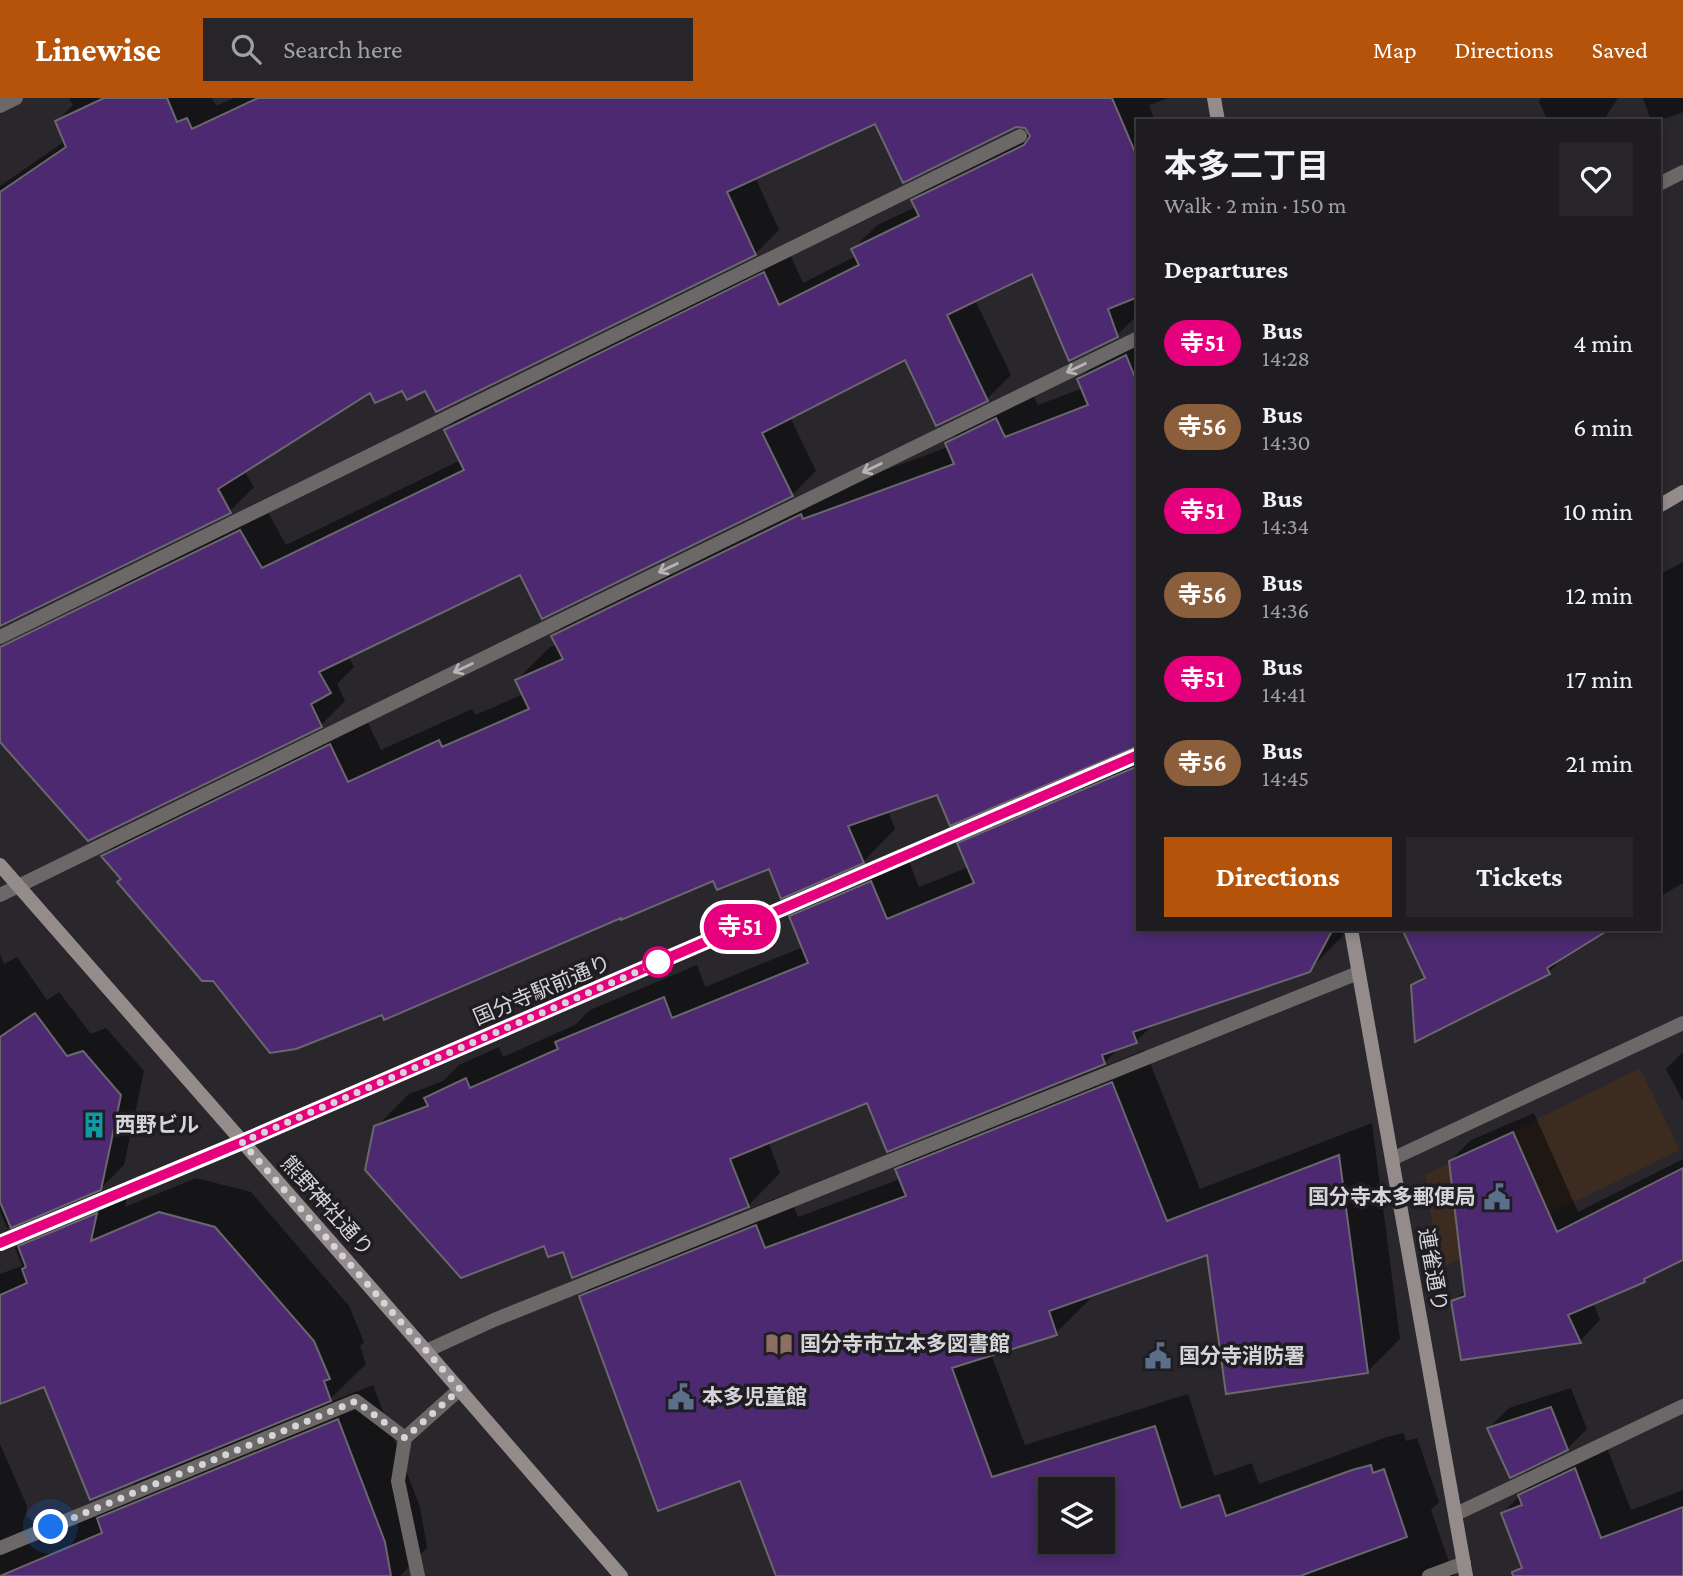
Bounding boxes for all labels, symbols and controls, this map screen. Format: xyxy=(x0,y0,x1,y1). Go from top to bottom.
search box xyxy=(203,18,693,81)
icon: search xyxy=(227,30,265,68)
text: Linewise xyxy=(35,31,161,68)
text: Search here xyxy=(283,35,403,64)
text: Map xyxy=(1373,36,1417,63)
text: Directions xyxy=(1455,36,1554,63)
text: Saved xyxy=(1592,36,1648,63)
button: heart xyxy=(1559,142,1633,216)
text: 本多二丁目 xyxy=(1164,147,1329,184)
text: Walk · 2 min · 150 m xyxy=(1164,192,1346,218)
text: Departures xyxy=(1164,255,1288,284)
text: Bus xyxy=(1262,316,1303,345)
text: 寺51 xyxy=(1180,329,1225,356)
text: 4 min xyxy=(1573,329,1633,358)
text: 14:28 xyxy=(1262,345,1310,371)
one-way arrow xyxy=(1066,361,1087,375)
text: Bus xyxy=(1262,400,1303,429)
text: 寺56 xyxy=(1178,413,1227,440)
text: 6 min xyxy=(1573,413,1633,442)
text: 14:30 xyxy=(1262,429,1311,455)
one-way arrow xyxy=(862,461,883,475)
text: Bus xyxy=(1262,484,1303,513)
text: 寺51 xyxy=(1180,497,1225,524)
text: 10 min xyxy=(1563,497,1633,526)
text: 14:34 xyxy=(1262,513,1309,539)
one-way arrow xyxy=(658,561,679,575)
text: Bus xyxy=(1262,568,1303,597)
text: 寺56 xyxy=(1178,581,1227,608)
text: 12 min xyxy=(1565,581,1633,610)
text: 14:36 xyxy=(1262,597,1309,623)
text: Bus xyxy=(1262,652,1303,681)
one-way arrow xyxy=(453,661,474,675)
text: 寺51 xyxy=(1180,665,1225,692)
text: 17 min xyxy=(1566,665,1633,694)
text: 14:41 xyxy=(1262,681,1306,707)
text: Bus xyxy=(1262,736,1303,765)
text: 寺56 xyxy=(1178,749,1227,776)
text: 21 min xyxy=(1565,749,1633,778)
text: 14:45 xyxy=(1262,765,1309,791)
button: Directions xyxy=(1164,837,1392,917)
button: Tickets xyxy=(1406,837,1633,917)
line badge: 寺51 xyxy=(700,904,780,950)
text: 寺51 xyxy=(718,913,762,940)
unlabelled marker xyxy=(643,947,673,977)
street label: 国分寺駅前通り xyxy=(470,950,614,1030)
building icon: 西野ビル xyxy=(79,1110,109,1140)
place label: 西野ビル xyxy=(115,1113,199,1137)
street label: 熊野神社通り xyxy=(276,1151,378,1261)
public building icon: 国分寺本多郵便局 xyxy=(1482,1182,1512,1212)
place label: 国分寺本多郵便局 xyxy=(1308,1185,1476,1209)
street label: 連雀通り xyxy=(1414,1227,1452,1313)
library icon: 国分寺市立本多図書館 xyxy=(764,1329,794,1359)
place label: 国分寺市立本多図書館 xyxy=(800,1332,1010,1356)
public building icon: 国分寺消防署 xyxy=(1143,1341,1173,1371)
place label: 国分寺消防署 xyxy=(1179,1344,1305,1368)
public building icon: 本多児童館 xyxy=(666,1382,696,1412)
place label: 本多児童館 xyxy=(702,1385,807,1409)
map controls xyxy=(1038,1477,1115,1554)
button: layers xyxy=(1038,1477,1115,1554)
your location xyxy=(33,1509,68,1544)

